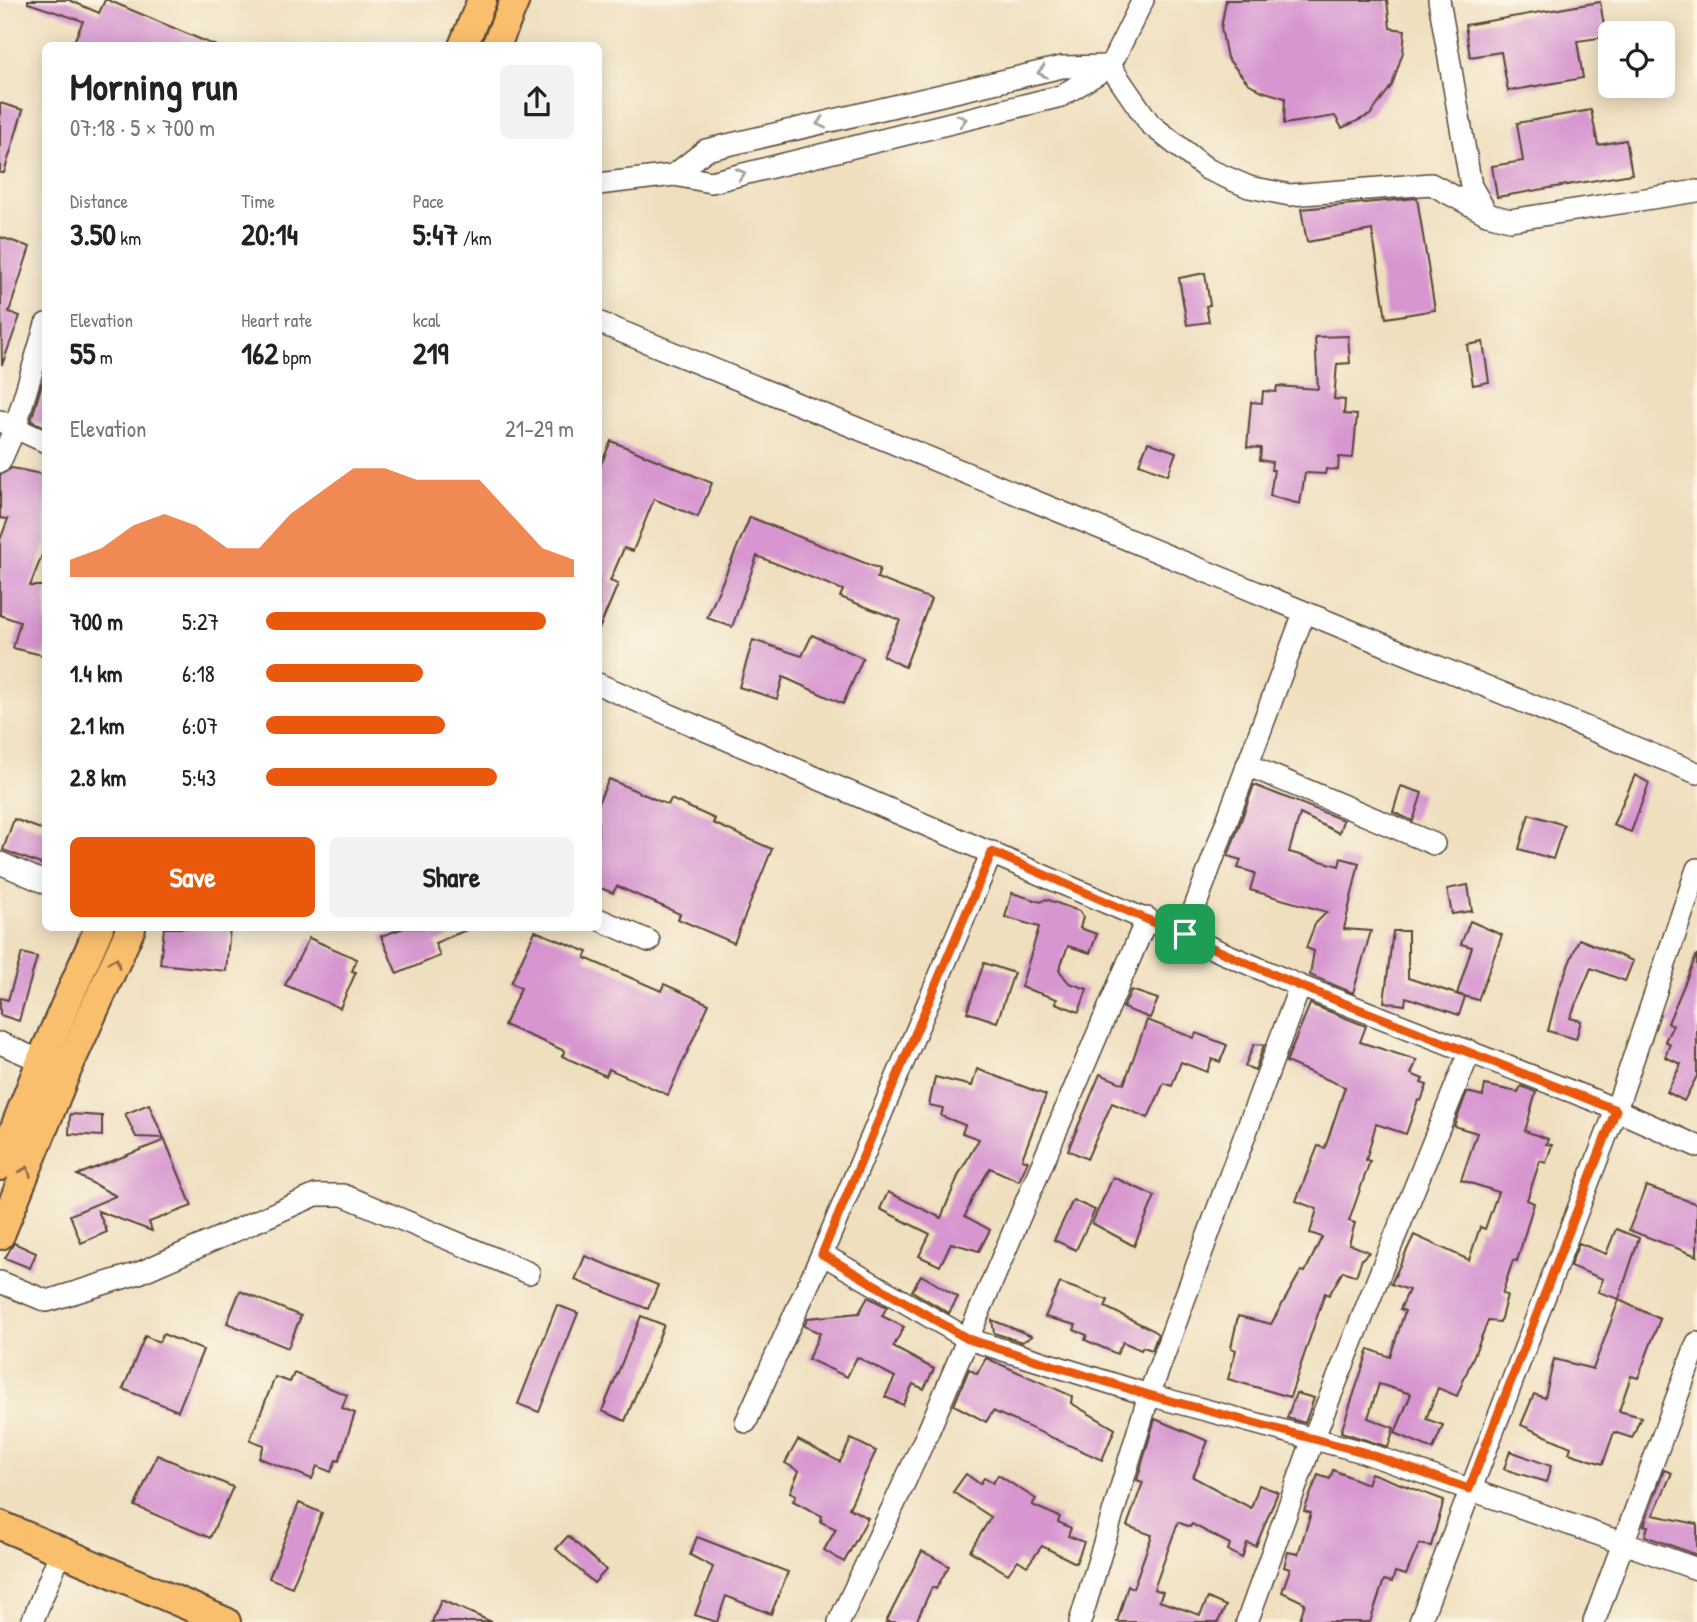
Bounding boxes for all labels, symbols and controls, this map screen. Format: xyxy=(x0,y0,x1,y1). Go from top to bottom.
map controls xyxy=(1598,21,1675,98)
button: locate xyxy=(1598,21,1675,98)
text: Morning run xyxy=(70,60,238,112)
one-way arrow xyxy=(1036,64,1048,78)
button: share xyxy=(500,65,574,139)
text: 07:18 · 5 × 700 m xyxy=(70,112,215,143)
one-way arrow xyxy=(956,114,968,128)
one-way arrow xyxy=(815,115,827,130)
one-way arrow xyxy=(735,168,747,182)
text: Distance xyxy=(70,188,128,214)
text: Time xyxy=(241,188,275,214)
text: Pace xyxy=(413,188,444,214)
text: 3.50 xyxy=(70,214,116,254)
text: 20:14 xyxy=(241,214,298,254)
text: 5:47 xyxy=(413,214,458,254)
text: km xyxy=(116,225,141,251)
text: /km xyxy=(458,225,492,251)
text: Elevation xyxy=(70,307,133,333)
text: Heart rate xyxy=(241,307,312,333)
text: kcal xyxy=(413,307,440,333)
text: 55 xyxy=(70,333,95,373)
text: 162 xyxy=(241,333,278,373)
text: 219 xyxy=(413,333,449,373)
text: m xyxy=(95,344,113,370)
text: bpm xyxy=(278,344,312,370)
text: Elevation xyxy=(70,413,146,444)
text: 21–29 m xyxy=(505,413,574,444)
text: 700 m xyxy=(70,606,123,637)
text: 5:27 xyxy=(182,606,219,637)
text: 1.4 km xyxy=(70,658,122,689)
text: 6:18 xyxy=(182,658,215,689)
text: 2.1 km xyxy=(70,710,125,741)
text: 6:07 xyxy=(182,710,218,741)
text: 2.8 km xyxy=(70,762,126,793)
text: 5:43 xyxy=(182,762,216,793)
button: Save xyxy=(70,837,315,917)
button: Share xyxy=(329,837,574,917)
pin xyxy=(1155,904,1215,964)
icon: arrive xyxy=(1166,915,1204,953)
one-way arrow xyxy=(107,957,121,969)
one-way arrow xyxy=(17,1166,31,1178)

